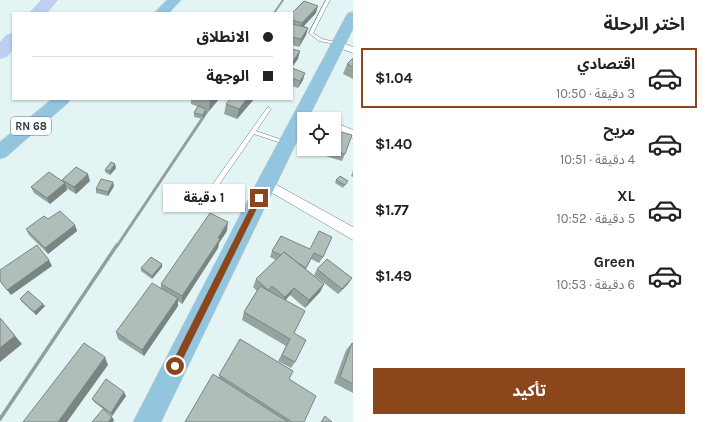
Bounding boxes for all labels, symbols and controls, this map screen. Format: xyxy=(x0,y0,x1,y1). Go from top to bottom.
text: اختر الرحلة xyxy=(604,13,685,35)
text: الانطلاق xyxy=(197,28,249,46)
text: اقتصادي xyxy=(577,55,635,73)
icon: car xyxy=(647,60,683,96)
text: الوجهة xyxy=(206,67,249,85)
text: $1.04 xyxy=(375,69,412,87)
text: 3 دقيقة · 10:50 xyxy=(556,86,635,101)
map controls xyxy=(297,112,341,156)
button: locate xyxy=(297,112,341,156)
road number: RN 68 xyxy=(11,117,51,135)
text: مريح xyxy=(603,121,635,139)
icon: car xyxy=(647,126,683,162)
text: $1.40 xyxy=(375,135,412,153)
text: 4 دقيقة · 10:51 xyxy=(560,152,635,167)
callout: 1 دقيقة xyxy=(163,184,245,212)
text: XL xyxy=(617,187,635,205)
route end xyxy=(250,189,268,207)
text: 1 دقيقة xyxy=(184,190,224,205)
icon: car xyxy=(647,192,683,228)
text: $1.77 xyxy=(375,201,409,219)
text: 5 دقيقة · 10:52 xyxy=(557,211,635,226)
text: Green xyxy=(594,253,635,271)
icon: car xyxy=(647,258,683,294)
text: $1.49 xyxy=(375,267,412,285)
text: 6 دقيقة · 10:53 xyxy=(556,277,635,292)
route start xyxy=(166,357,184,375)
button: تأكيد xyxy=(373,368,685,414)

